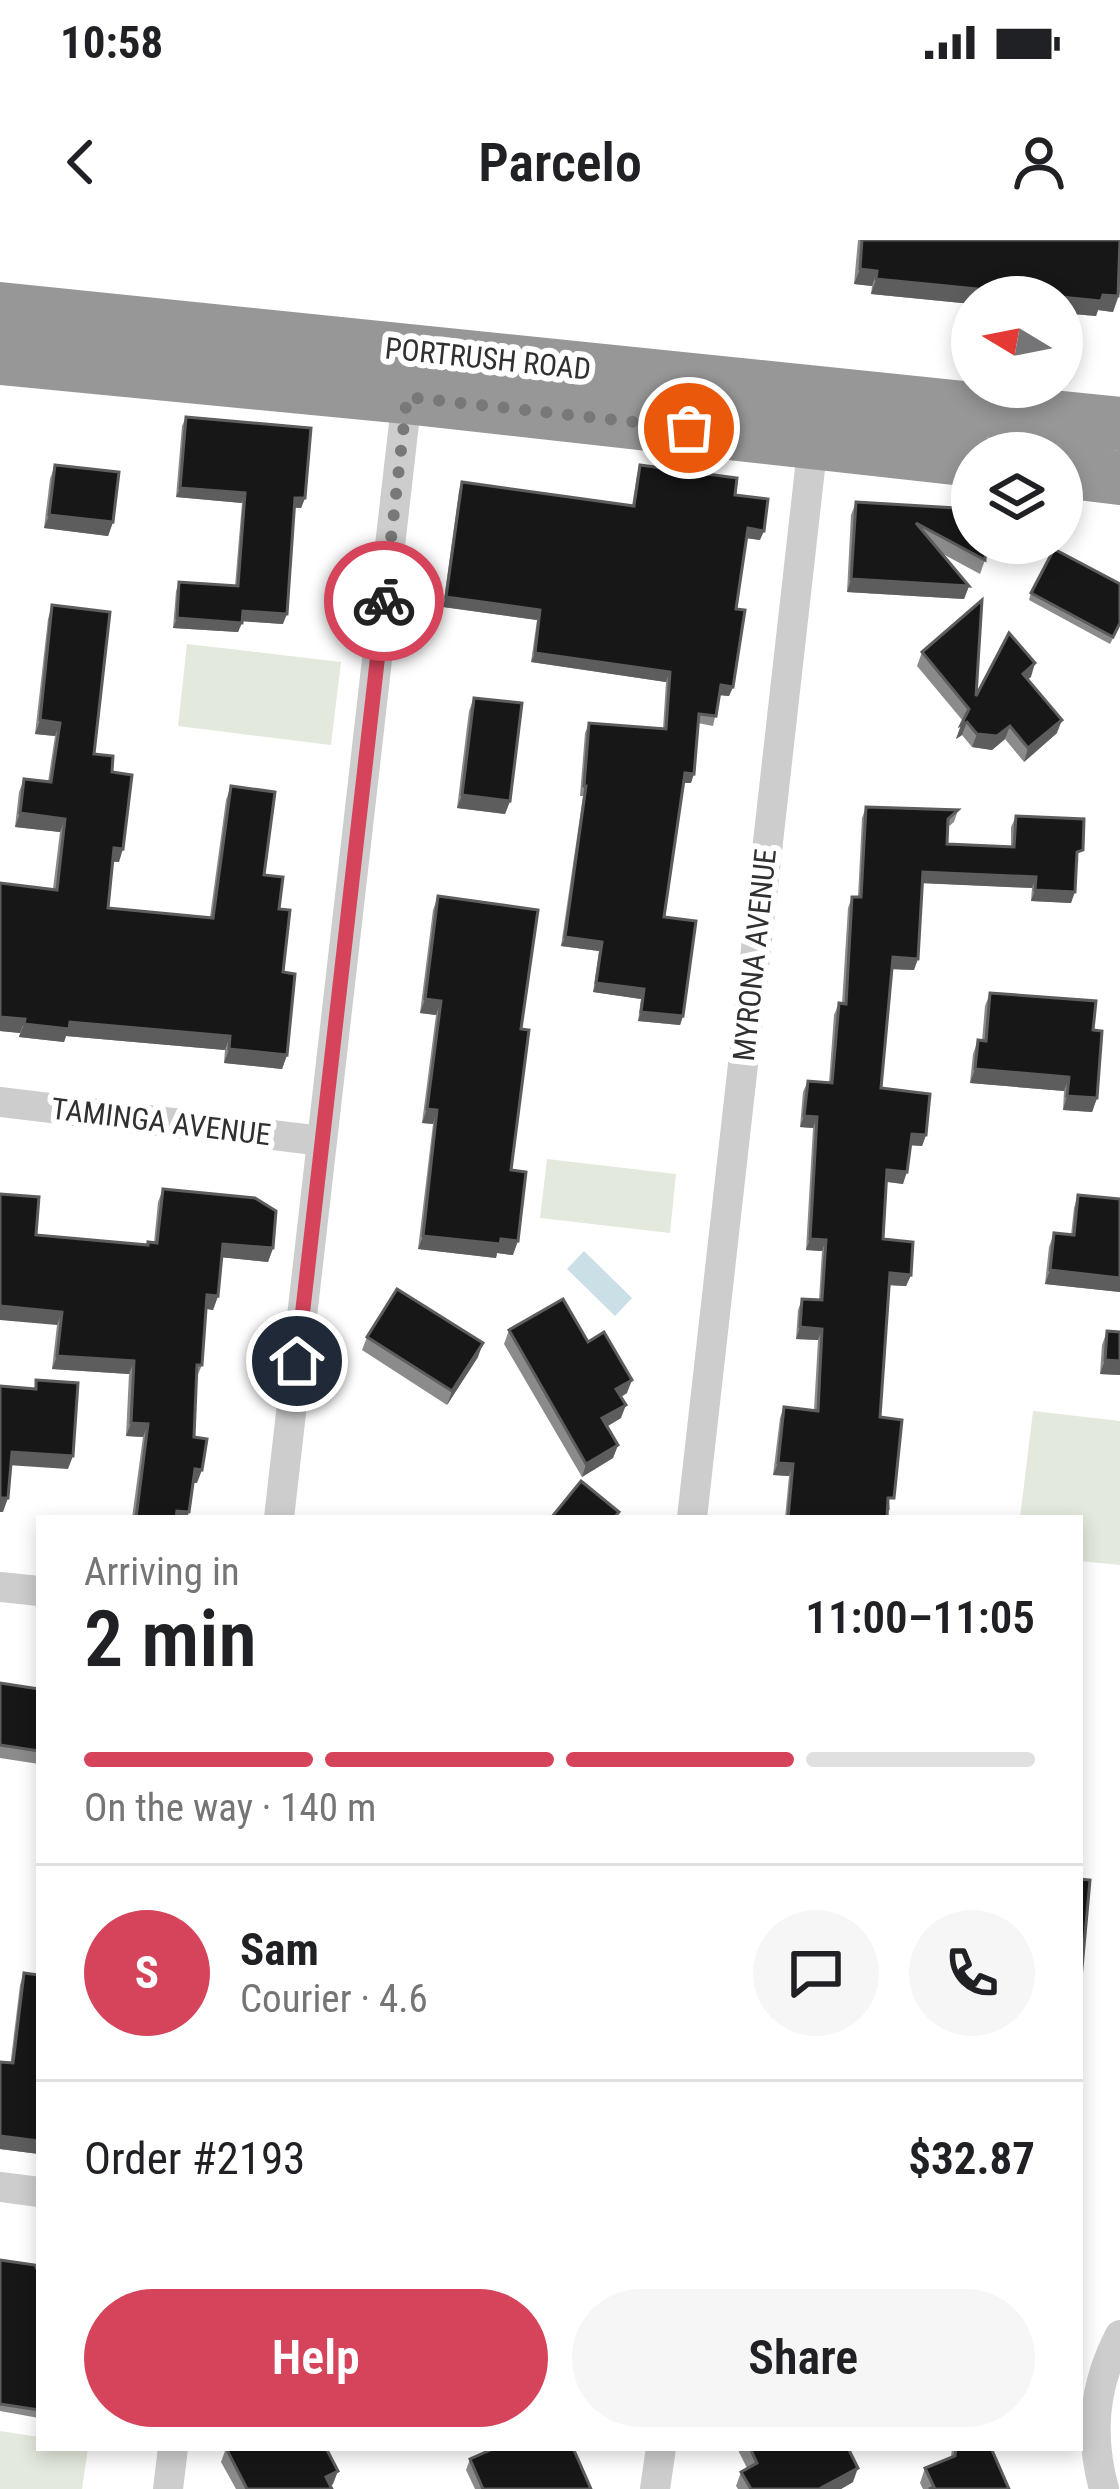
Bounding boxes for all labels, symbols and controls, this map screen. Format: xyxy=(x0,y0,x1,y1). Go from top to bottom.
text: 10:58 xyxy=(60,16,163,69)
icon: back xyxy=(48,129,114,195)
icon: person xyxy=(1006,129,1072,195)
text: Parcelo xyxy=(478,131,642,194)
north arrow xyxy=(951,276,1083,408)
map controls xyxy=(951,276,1083,564)
street label: PORTRUSH ROAD xyxy=(383,330,593,387)
pin xyxy=(638,377,740,479)
icon: bag xyxy=(656,395,722,461)
button: layers xyxy=(951,432,1083,564)
courier xyxy=(324,541,444,661)
icon: bike xyxy=(351,568,417,634)
street label: MYRONA AVENUE xyxy=(726,847,783,1063)
street label: TAMINGA AVENUE xyxy=(49,1091,273,1152)
pin xyxy=(246,1310,348,1412)
icon: home xyxy=(264,1328,330,1394)
text: Arriving in xyxy=(84,1549,240,1595)
text: 11:00–11:05 xyxy=(805,1591,1035,1644)
text: 2 min xyxy=(84,1594,257,1685)
text: On the way · 140 m xyxy=(84,1785,376,1831)
button: chat xyxy=(753,1910,879,2036)
button: phone xyxy=(909,1910,1035,2036)
text: Sam xyxy=(240,1923,319,1976)
text: S xyxy=(135,1946,159,1999)
text: Courier · 4.6 xyxy=(240,1976,428,2022)
text: Order #2193 xyxy=(84,2132,305,2185)
text: $32.87 xyxy=(908,2132,1035,2185)
button: Help xyxy=(84,2289,548,2427)
button: Share xyxy=(572,2289,1035,2427)

